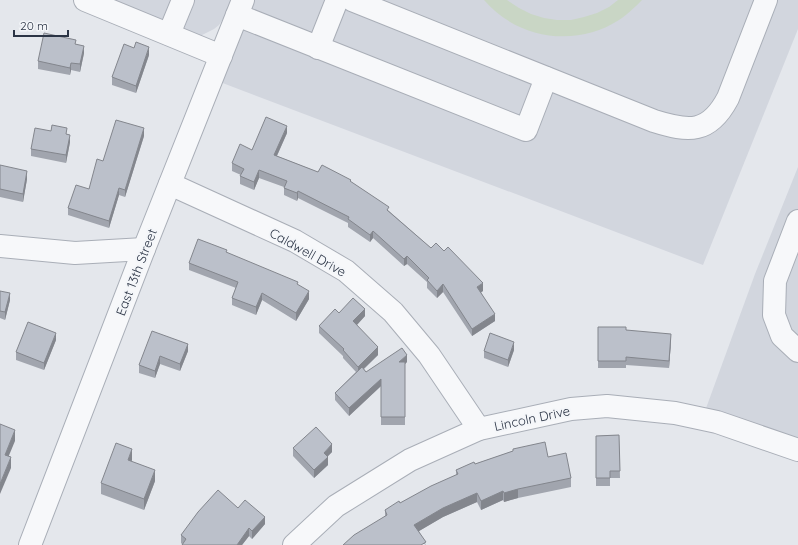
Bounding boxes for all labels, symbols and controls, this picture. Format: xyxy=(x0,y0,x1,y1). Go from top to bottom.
scale bar xyxy=(14,12,68,38)
text: 20 m xyxy=(20,18,48,33)
street label: Caldwell Drive xyxy=(267,224,349,280)
street label: East 13th Street xyxy=(112,226,160,318)
street label: Lincoln Drive xyxy=(493,402,571,434)

